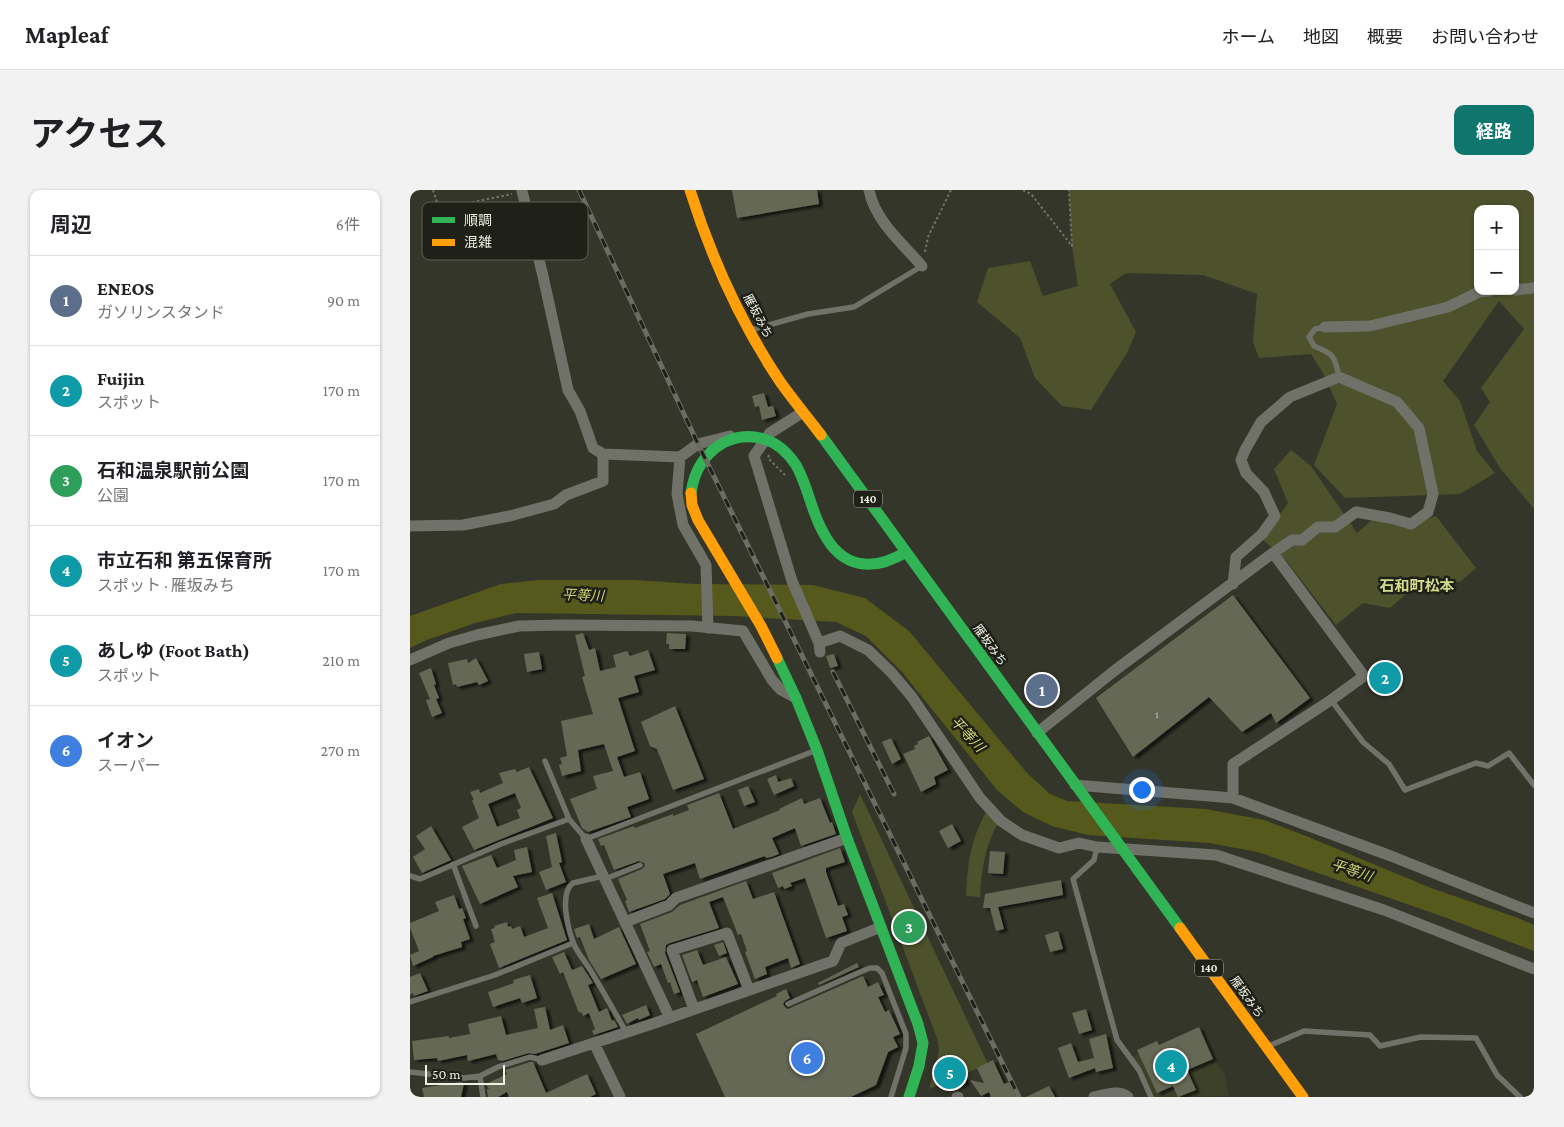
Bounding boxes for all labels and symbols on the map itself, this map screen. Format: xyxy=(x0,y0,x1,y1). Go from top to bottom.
legend xyxy=(422,202,588,260)
text: 順調 xyxy=(464,212,492,228)
text: 混雑 xyxy=(464,234,492,250)
street label: 雁坂みち xyxy=(741,292,775,340)
road number: 140 xyxy=(854,490,882,508)
district label: 石和町松本 xyxy=(1379,578,1455,594)
water label: 平等川 xyxy=(562,586,606,604)
street label: 雁坂みち xyxy=(970,621,1010,669)
pin: 2 xyxy=(1369,659,1401,697)
pin: 1 xyxy=(1026,671,1058,709)
house number: 1 xyxy=(1155,709,1159,720)
water label: 平等川 xyxy=(948,713,990,756)
your location xyxy=(1129,777,1155,803)
water label: 平等川 xyxy=(1330,856,1376,885)
pin: 3 xyxy=(893,908,925,946)
road number: 140 xyxy=(1195,960,1223,976)
street label: 雁坂みち xyxy=(1227,973,1267,1021)
pin: 6 xyxy=(791,1039,823,1077)
pin: 4 xyxy=(1155,1047,1187,1085)
pin: 5 xyxy=(934,1054,966,1092)
scale bar xyxy=(425,1062,505,1085)

